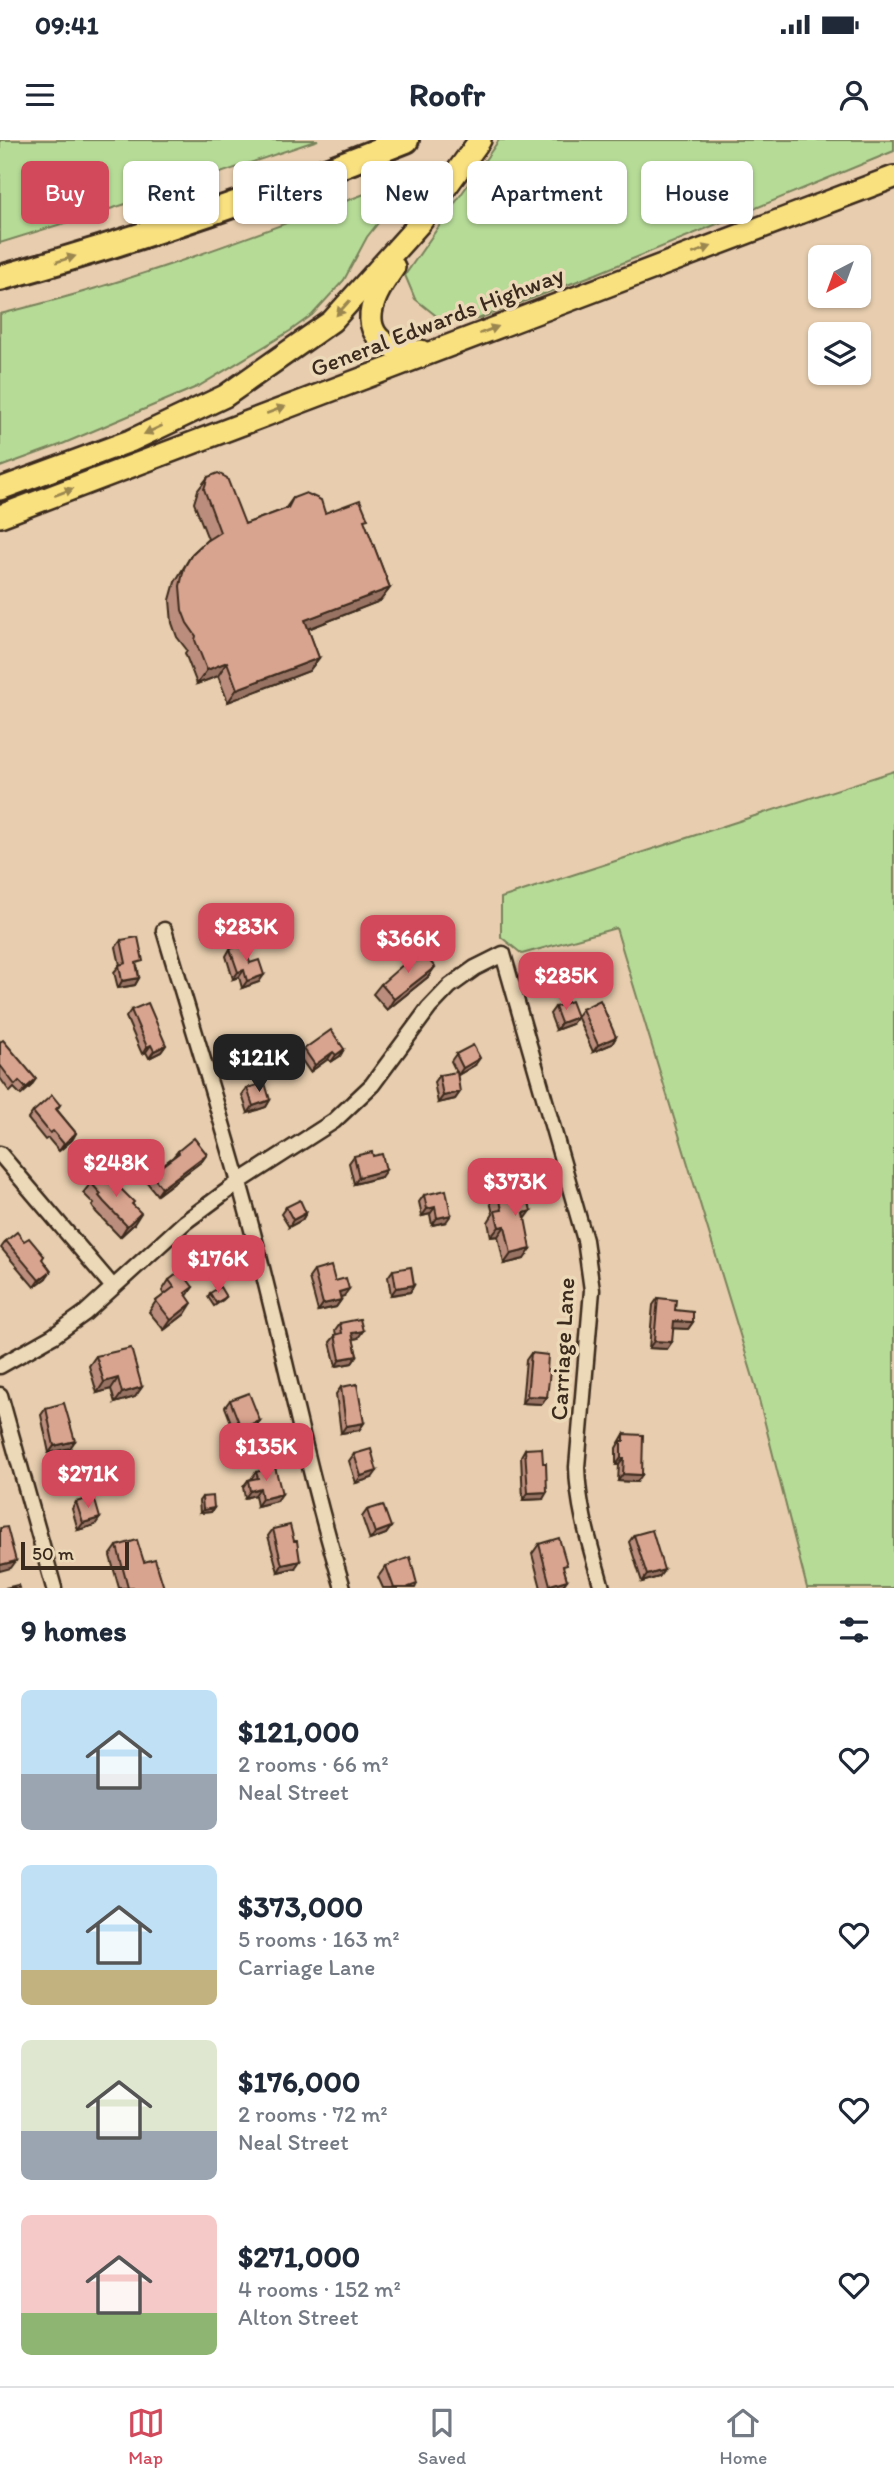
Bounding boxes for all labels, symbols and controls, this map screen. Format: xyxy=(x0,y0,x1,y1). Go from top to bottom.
text: 09:41 xyxy=(35,9,99,41)
icon: menu xyxy=(21,76,59,114)
text: Roofr xyxy=(409,76,485,114)
icon: person xyxy=(835,76,873,114)
chip: Buy xyxy=(21,161,109,224)
chip: Rent xyxy=(123,161,219,224)
chip: Filters xyxy=(233,161,347,224)
chip: New xyxy=(361,161,453,224)
chip: Apartment xyxy=(467,161,627,224)
chip: House xyxy=(641,161,753,224)
one-way arrow xyxy=(692,244,713,255)
north arrow xyxy=(808,245,872,308)
map controls xyxy=(808,245,871,385)
one-way arrow xyxy=(55,254,76,264)
street label: General Edwards Highway xyxy=(306,259,568,383)
one-way arrow xyxy=(336,299,352,316)
button: layers xyxy=(808,322,871,385)
one-way arrow xyxy=(479,324,500,335)
one-way arrow xyxy=(266,404,287,415)
one-way arrow xyxy=(143,424,163,436)
one-way arrow xyxy=(53,486,74,497)
pin: $283K xyxy=(197,904,295,963)
text: $283K xyxy=(214,912,278,940)
pin: $366K xyxy=(359,916,457,975)
text: $366K xyxy=(376,924,440,952)
pin: $285K xyxy=(517,952,615,1012)
text: $285K xyxy=(534,961,598,989)
pin: $121K xyxy=(210,1034,308,1094)
text: $121K xyxy=(229,1043,289,1071)
pin: $248K xyxy=(67,1140,165,1199)
text: $248K xyxy=(84,1148,148,1176)
pin: $373K xyxy=(466,1158,564,1218)
text: $373K xyxy=(484,1167,546,1195)
pin: $176K xyxy=(169,1236,267,1295)
text: $176K xyxy=(188,1244,248,1272)
street label: Carriage Lane xyxy=(544,1277,580,1421)
pin: $135K xyxy=(217,1424,315,1483)
text: $135K xyxy=(235,1432,297,1460)
pin: $271K xyxy=(39,1450,137,1510)
text: $271K xyxy=(58,1459,118,1487)
scale bar xyxy=(21,1539,130,1571)
text: 50 m xyxy=(32,1542,74,1565)
icon: filters xyxy=(835,1611,873,1649)
text: 9 homes xyxy=(21,1612,127,1649)
text: $121,000 xyxy=(238,1713,359,1750)
icon: home xyxy=(77,1718,161,1802)
icon: heart xyxy=(835,1741,873,1779)
text: 2 rooms · 66 m² xyxy=(238,1750,389,1778)
text: Neal Street xyxy=(238,1778,349,1806)
text: $373,000 xyxy=(238,1888,363,1925)
icon: home xyxy=(77,1893,161,1977)
icon: heart xyxy=(835,1916,873,1954)
text: 5 rooms · 163 m² xyxy=(238,1925,400,1953)
text: Carriage Lane xyxy=(238,1953,375,1981)
text: $176,000 xyxy=(238,2063,360,2100)
icon: home xyxy=(77,2068,161,2152)
icon: heart xyxy=(835,2091,873,2129)
text: 2 rooms · 72 m² xyxy=(238,2100,388,2128)
text: Neal Street xyxy=(238,2128,349,2156)
text: $271,000 xyxy=(238,2238,360,2275)
icon: home xyxy=(77,2243,161,2327)
icon: heart xyxy=(835,2266,873,2304)
text: 4 rooms · 152 m² xyxy=(238,2275,401,2303)
text: Alton Street xyxy=(238,2303,359,2331)
tab: Map xyxy=(127,2404,165,2469)
tab: Saved xyxy=(418,2404,466,2469)
tab: Home xyxy=(719,2404,767,2469)

